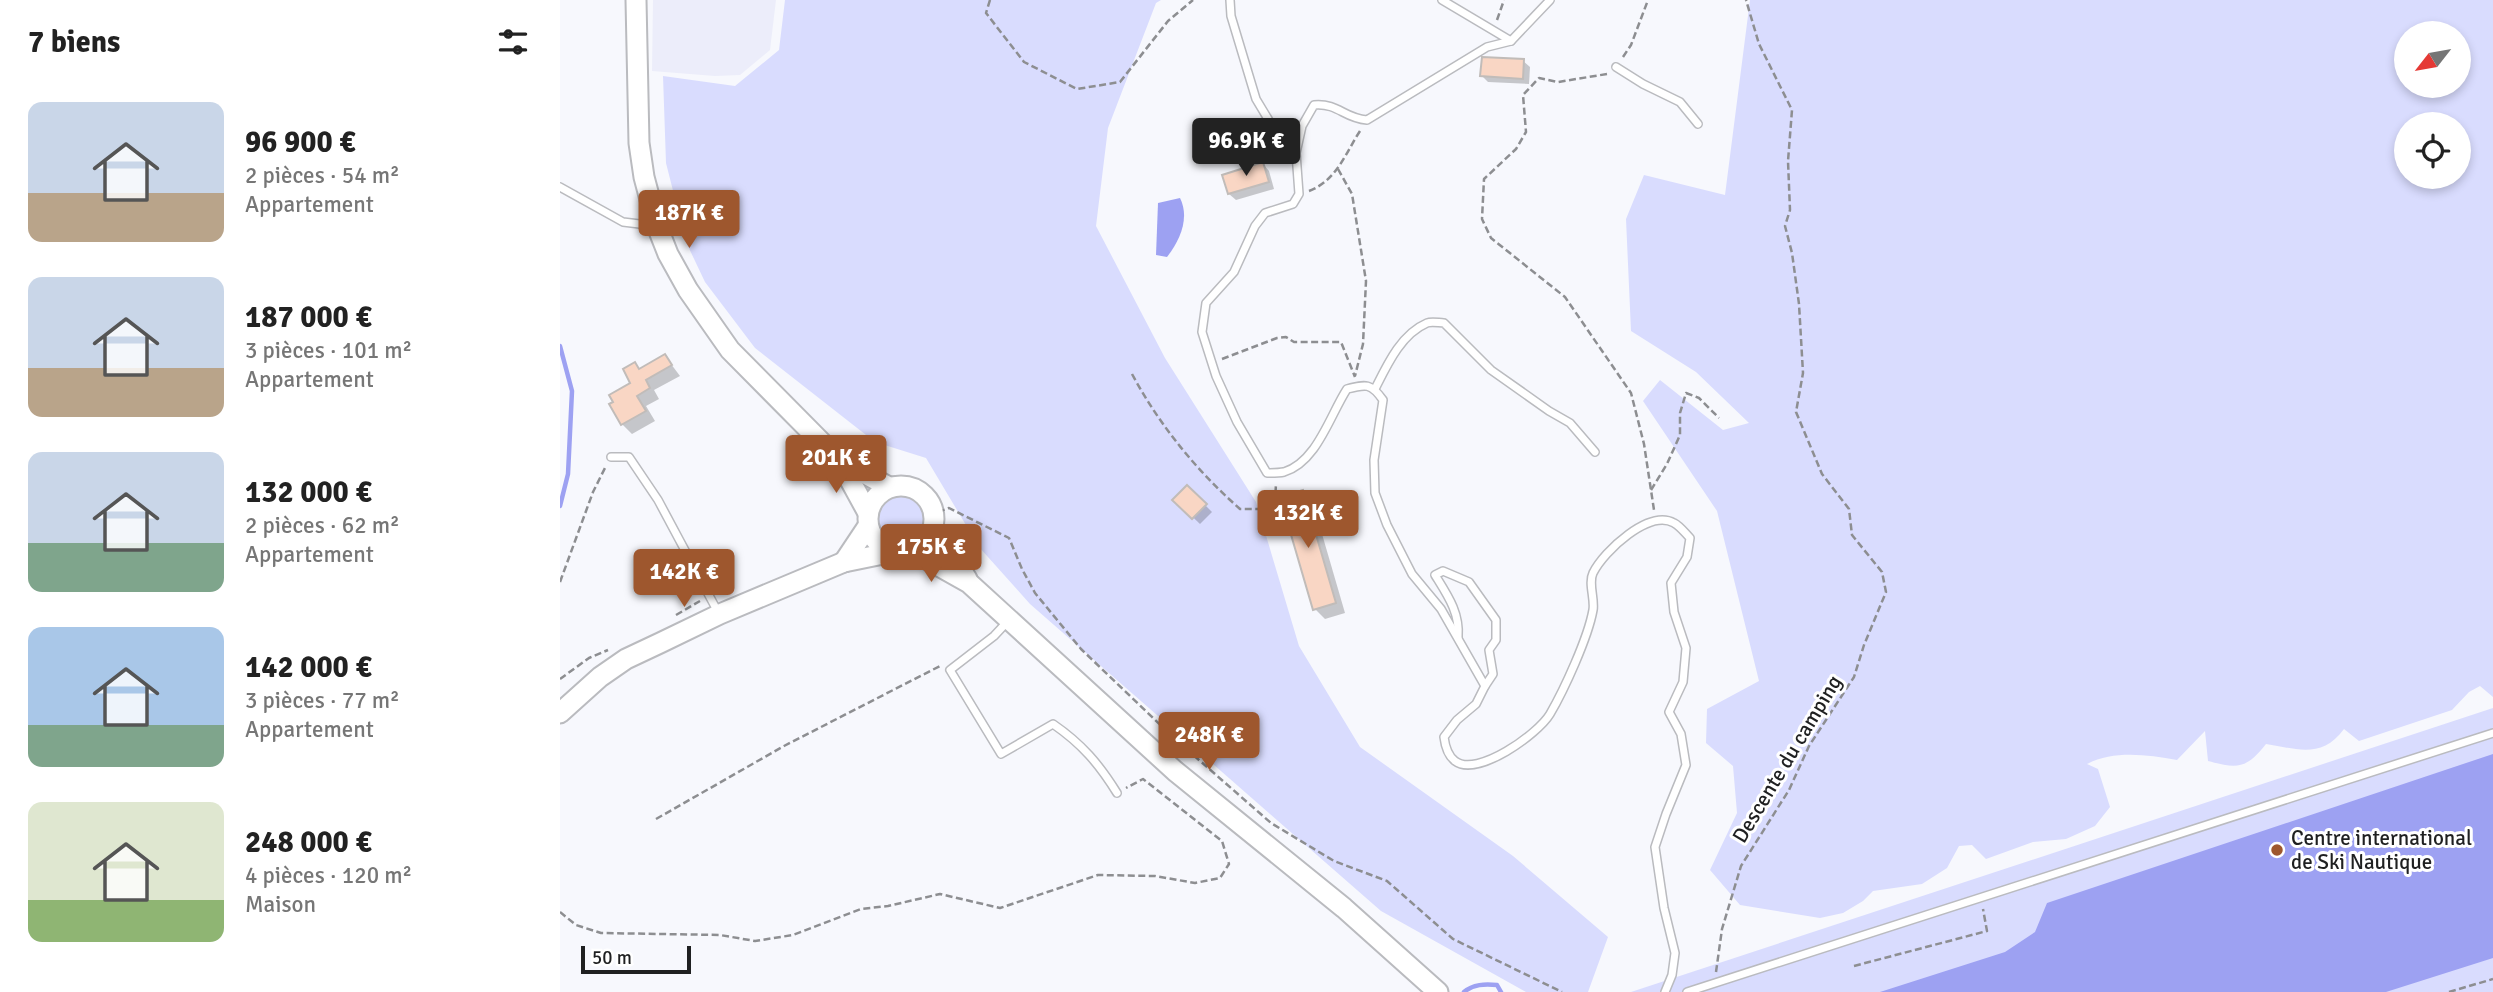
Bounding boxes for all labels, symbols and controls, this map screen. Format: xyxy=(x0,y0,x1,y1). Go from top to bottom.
north arrow xyxy=(2394,21,2471,98)
map controls xyxy=(2394,21,2471,189)
icon: filters xyxy=(494,23,532,61)
text: 7 biens xyxy=(28,24,120,61)
button: locate xyxy=(2394,112,2471,189)
pin: 96.9K € xyxy=(1181,118,1311,178)
text: 96 900 € xyxy=(245,124,355,161)
text: 96.9K € xyxy=(1208,126,1284,155)
icon: home xyxy=(84,130,168,214)
text: 2 pièces · 54 m² xyxy=(245,161,400,190)
text: Appartement xyxy=(245,190,374,219)
pin: 187K € xyxy=(632,190,746,250)
text: 187K € xyxy=(654,198,724,227)
text: 187 000 € xyxy=(245,299,372,336)
icon: home xyxy=(84,305,168,389)
text: 3 pièces · 101 m² xyxy=(245,336,412,365)
text: Appartement xyxy=(245,365,374,394)
pin: 201K € xyxy=(779,435,893,495)
text: 201K € xyxy=(801,443,871,472)
text: 132 000 € xyxy=(245,474,372,511)
icon: home xyxy=(84,480,168,564)
pin: 132K € xyxy=(1251,490,1365,550)
text: 132K € xyxy=(1273,498,1343,527)
text: 2 pièces · 62 m² xyxy=(245,511,400,540)
pin: 175K € xyxy=(874,524,988,584)
text: 175K € xyxy=(896,532,966,561)
text: Appartement xyxy=(245,540,374,569)
pin: 142K € xyxy=(627,550,741,609)
text: 142K € xyxy=(649,557,719,586)
text: 142 000 € xyxy=(245,649,372,686)
icon: home xyxy=(84,655,168,739)
street label: Descente du camping xyxy=(1727,670,1847,848)
text: 3 pièces · 77 m² xyxy=(245,686,400,715)
pin: 248K € xyxy=(1152,712,1266,772)
text: Appartement xyxy=(245,715,374,744)
text: 248K € xyxy=(1174,720,1244,749)
text: 248 000 € xyxy=(245,824,372,861)
place label: Centre international de Ski Nautique xyxy=(2291,825,2472,875)
icon: home xyxy=(84,830,168,914)
marker: Centre international de Ski Nautique xyxy=(2269,842,2285,858)
text: 4 pièces · 120 m² xyxy=(245,861,412,890)
text: Maison xyxy=(245,890,316,919)
scale bar xyxy=(581,943,691,975)
text: 50 m xyxy=(592,946,632,970)

